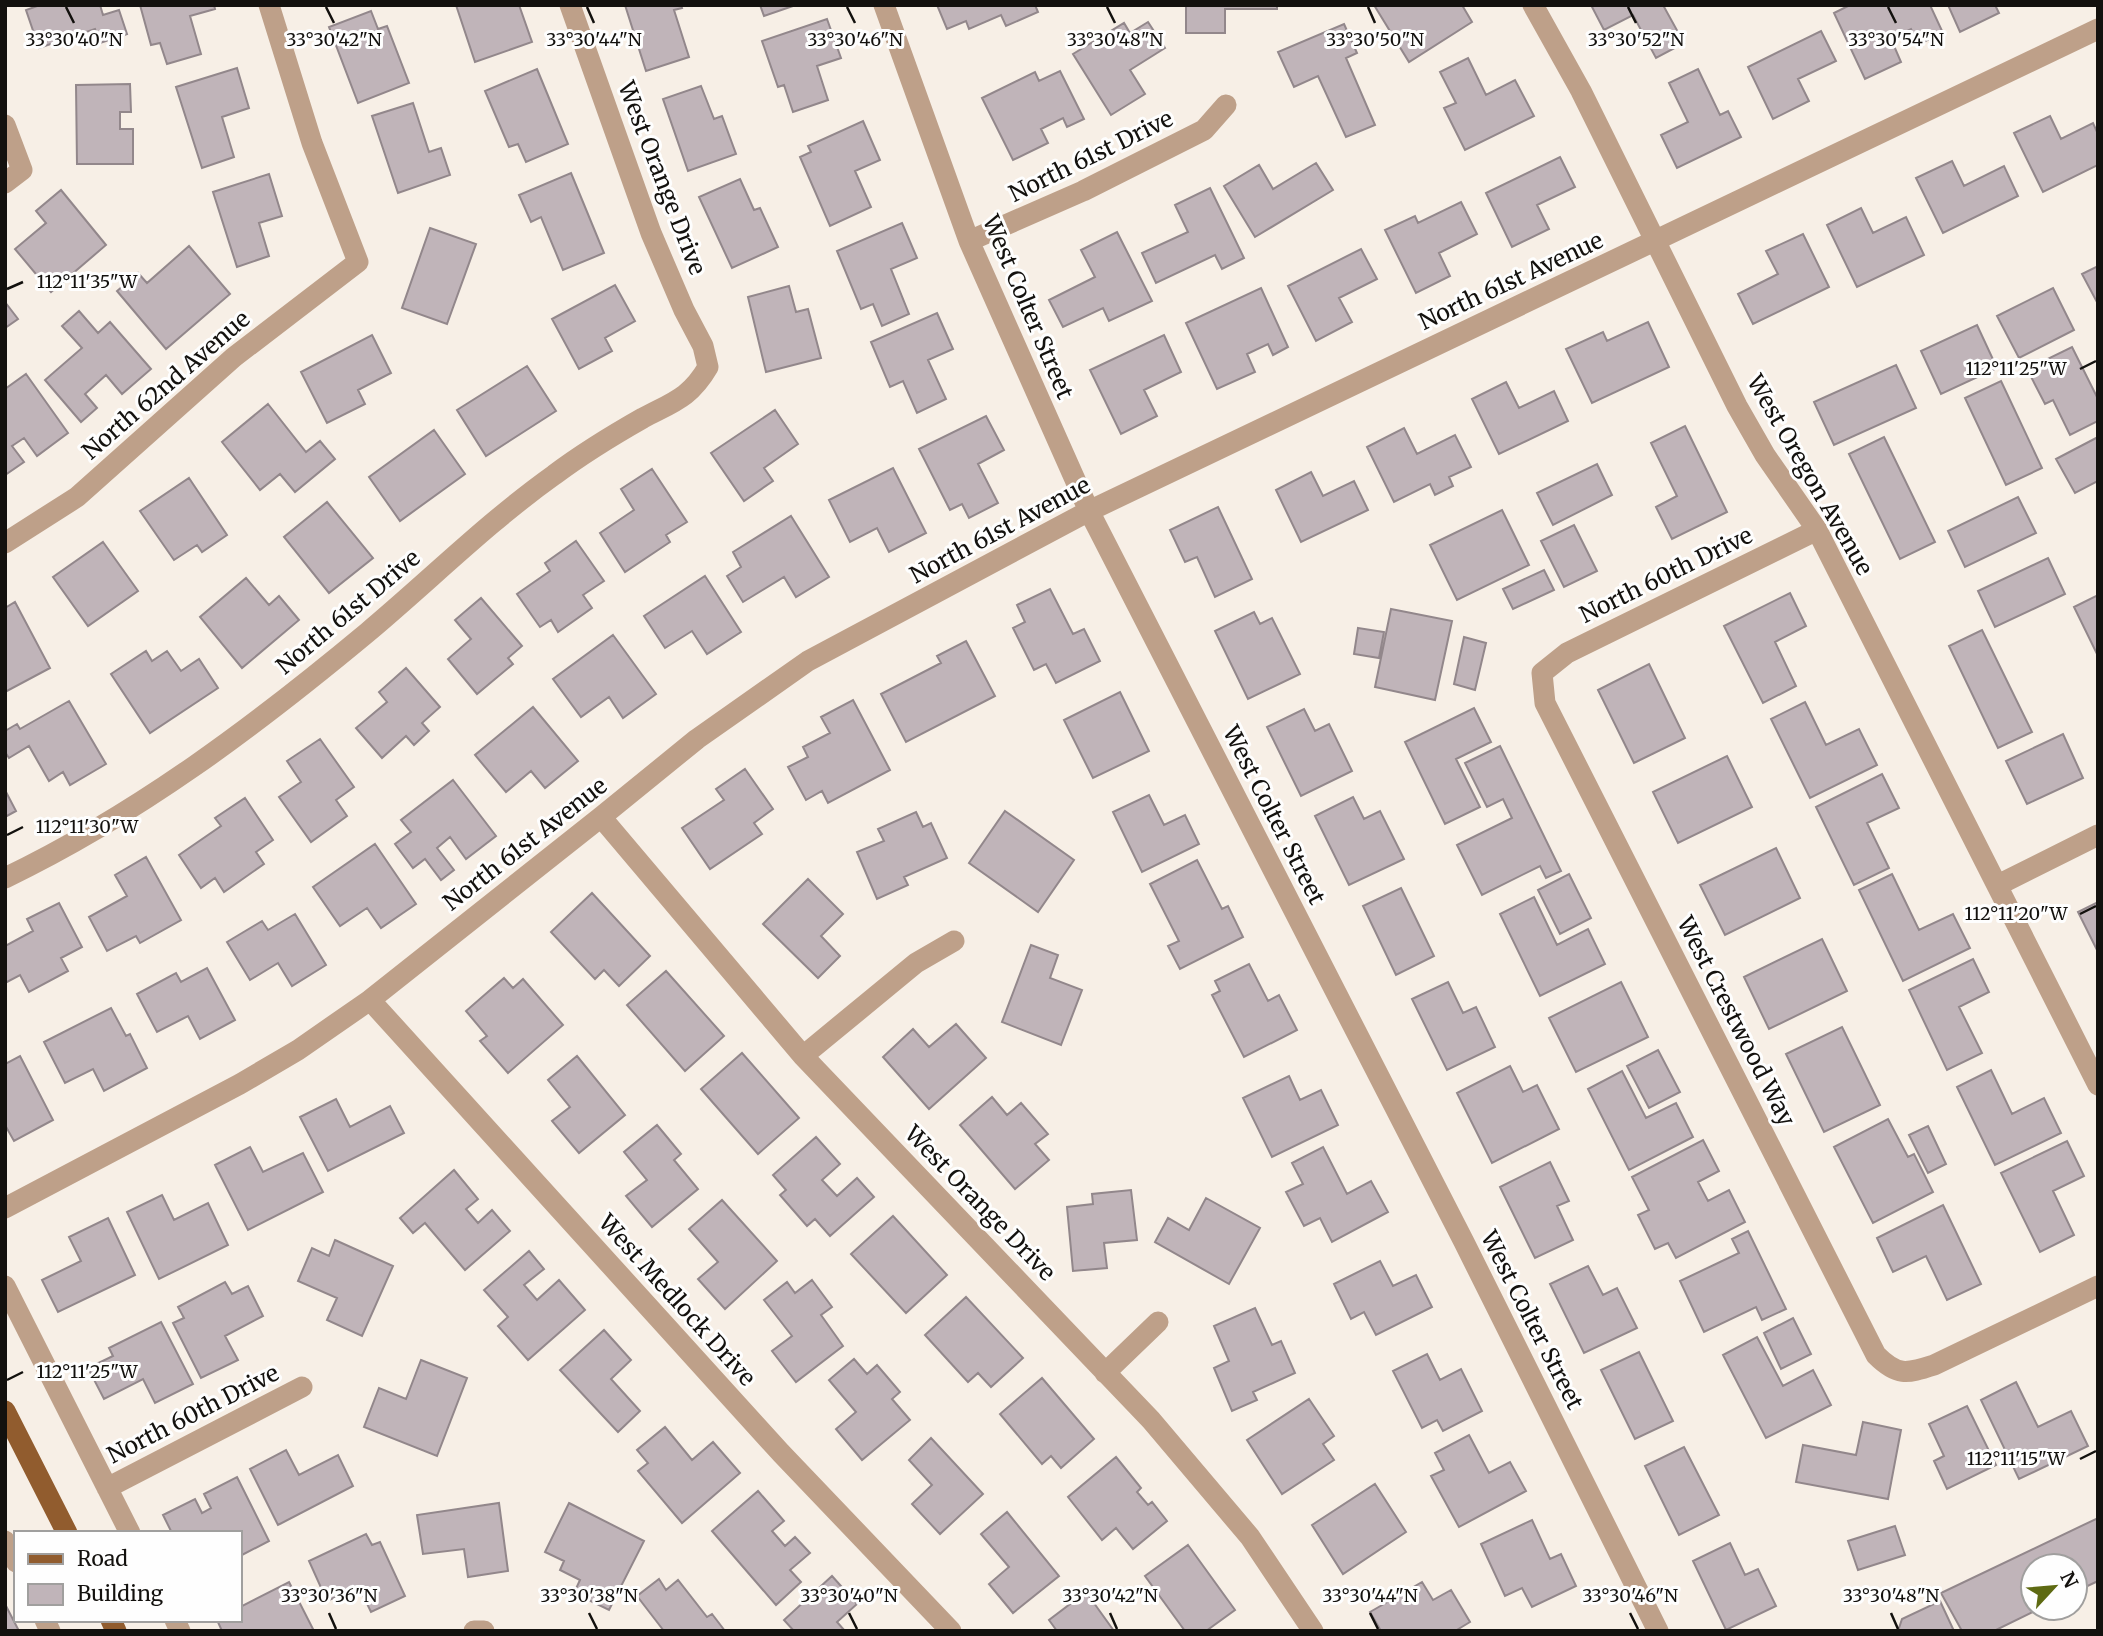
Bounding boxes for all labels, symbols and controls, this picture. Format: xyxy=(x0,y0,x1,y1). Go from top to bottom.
text: 33°30'40"N xyxy=(25,28,123,51)
text: 33°30'42"N xyxy=(286,28,382,51)
text: 33°30'44"N xyxy=(546,28,642,51)
text: 33°30'46"N xyxy=(807,28,903,51)
text: 33°30'48"N xyxy=(1067,28,1163,51)
text: 33°30'50"N xyxy=(1326,28,1424,51)
text: 33°30'52"N xyxy=(1588,28,1684,51)
text: 33°30'54"N xyxy=(1848,28,1944,51)
street label: West Orange Drive xyxy=(612,76,713,279)
street label: North 61st Drive xyxy=(1004,103,1178,208)
street label: West Colter Street xyxy=(976,210,1080,403)
street label: North 61st Avenue xyxy=(1414,225,1607,336)
text: 112°11'35"W xyxy=(37,270,138,293)
street label: North 62nd Avenue xyxy=(76,304,255,465)
text: 112°11'25"W xyxy=(1965,357,2068,380)
street label: West Oregon Avenue xyxy=(1741,368,1880,580)
street label: North 61st Avenue xyxy=(905,470,1095,589)
street label: North 60th Drive xyxy=(1575,520,1757,629)
street label: North 61st Drive xyxy=(270,543,426,680)
street label: West Colter Street xyxy=(1216,720,1332,909)
street label: North 61st Avenue xyxy=(437,771,612,917)
text: 112°11'30"W xyxy=(36,815,139,838)
text: 112°11'20"W xyxy=(1965,902,2068,925)
street label: West Crestwood Way xyxy=(1671,910,1802,1131)
street label: West Orange Drive xyxy=(898,1118,1062,1286)
street label: West Medlock Drive xyxy=(592,1207,762,1391)
street label: West Colter Street xyxy=(1474,1225,1590,1414)
street label: North 60th Drive xyxy=(102,1358,283,1469)
text: 112°11'25"W xyxy=(36,1360,139,1383)
text: 112°11'15"W xyxy=(1967,1447,2066,1470)
legend xyxy=(14,1531,242,1622)
text: Road xyxy=(77,1545,128,1572)
north arrow xyxy=(2019,1552,2089,1622)
text: N xyxy=(2055,1568,2083,1592)
text: Building xyxy=(77,1580,164,1607)
text: 33°30'36"N xyxy=(281,1584,377,1607)
text: 33°30'38"N xyxy=(540,1584,638,1607)
text: 33°30'40"N xyxy=(800,1584,898,1607)
text: 33°30'42"N xyxy=(1062,1584,1158,1607)
text: 33°30'44"N xyxy=(1322,1584,1418,1607)
text: 33°30'46"N xyxy=(1582,1584,1678,1607)
text: 33°30'48"N xyxy=(1843,1584,1939,1607)

